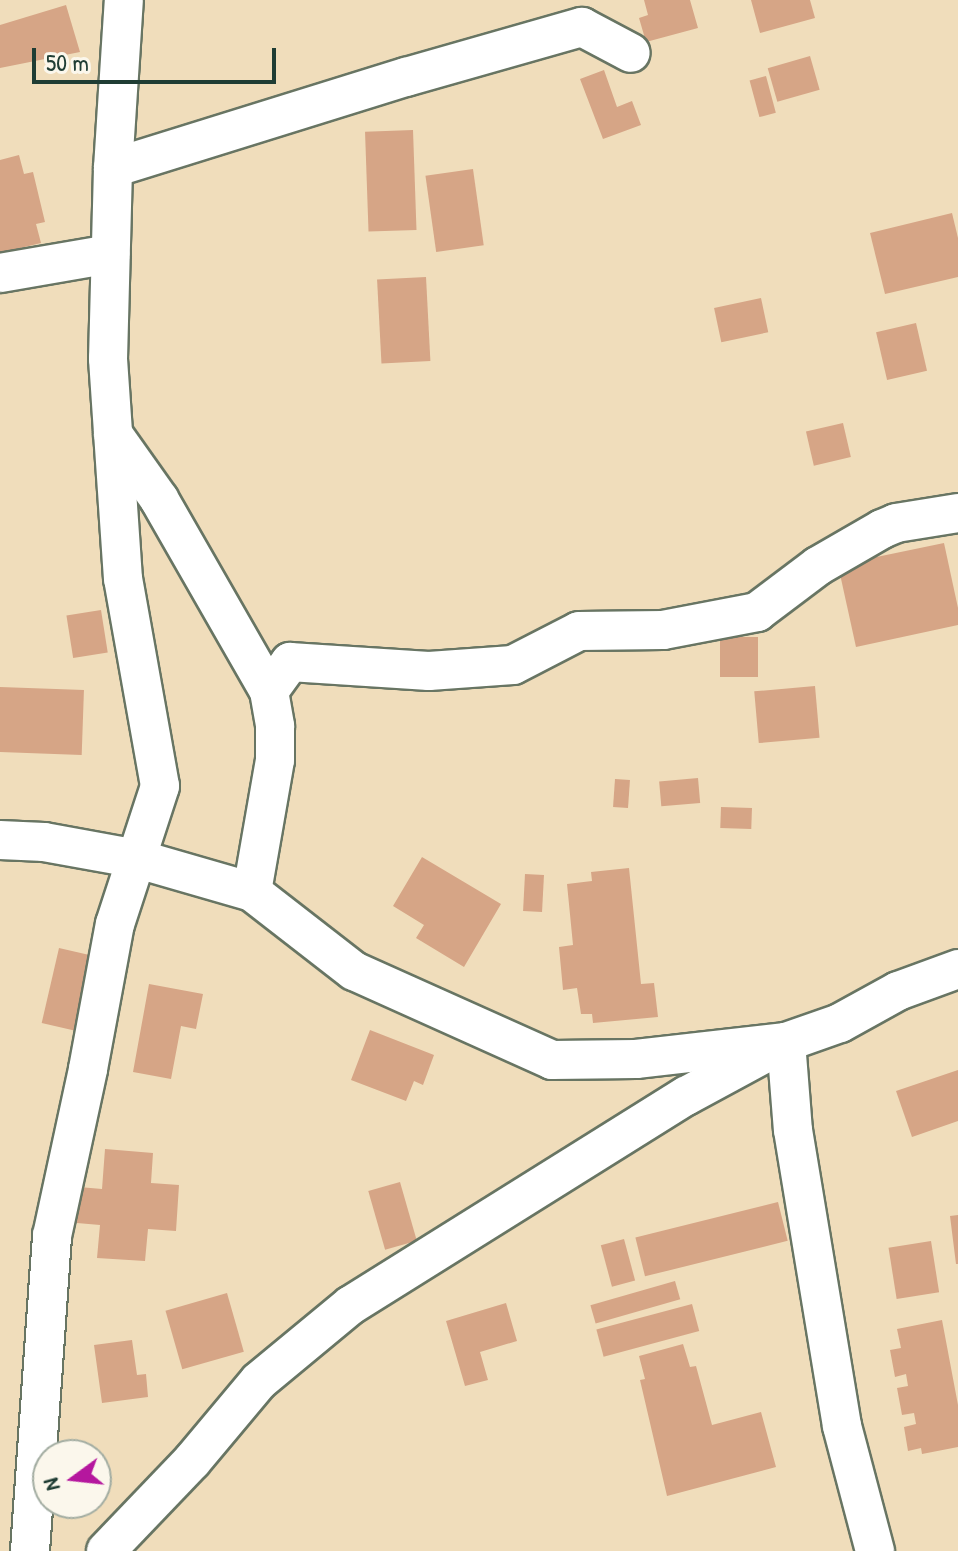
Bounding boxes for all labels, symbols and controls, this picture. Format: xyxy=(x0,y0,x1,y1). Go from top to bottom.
scale bar xyxy=(36,32,280,82)
text: 50 m xyxy=(46,46,89,78)
north arrow xyxy=(32,1439,112,1519)
text: N xyxy=(35,1475,67,1494)

